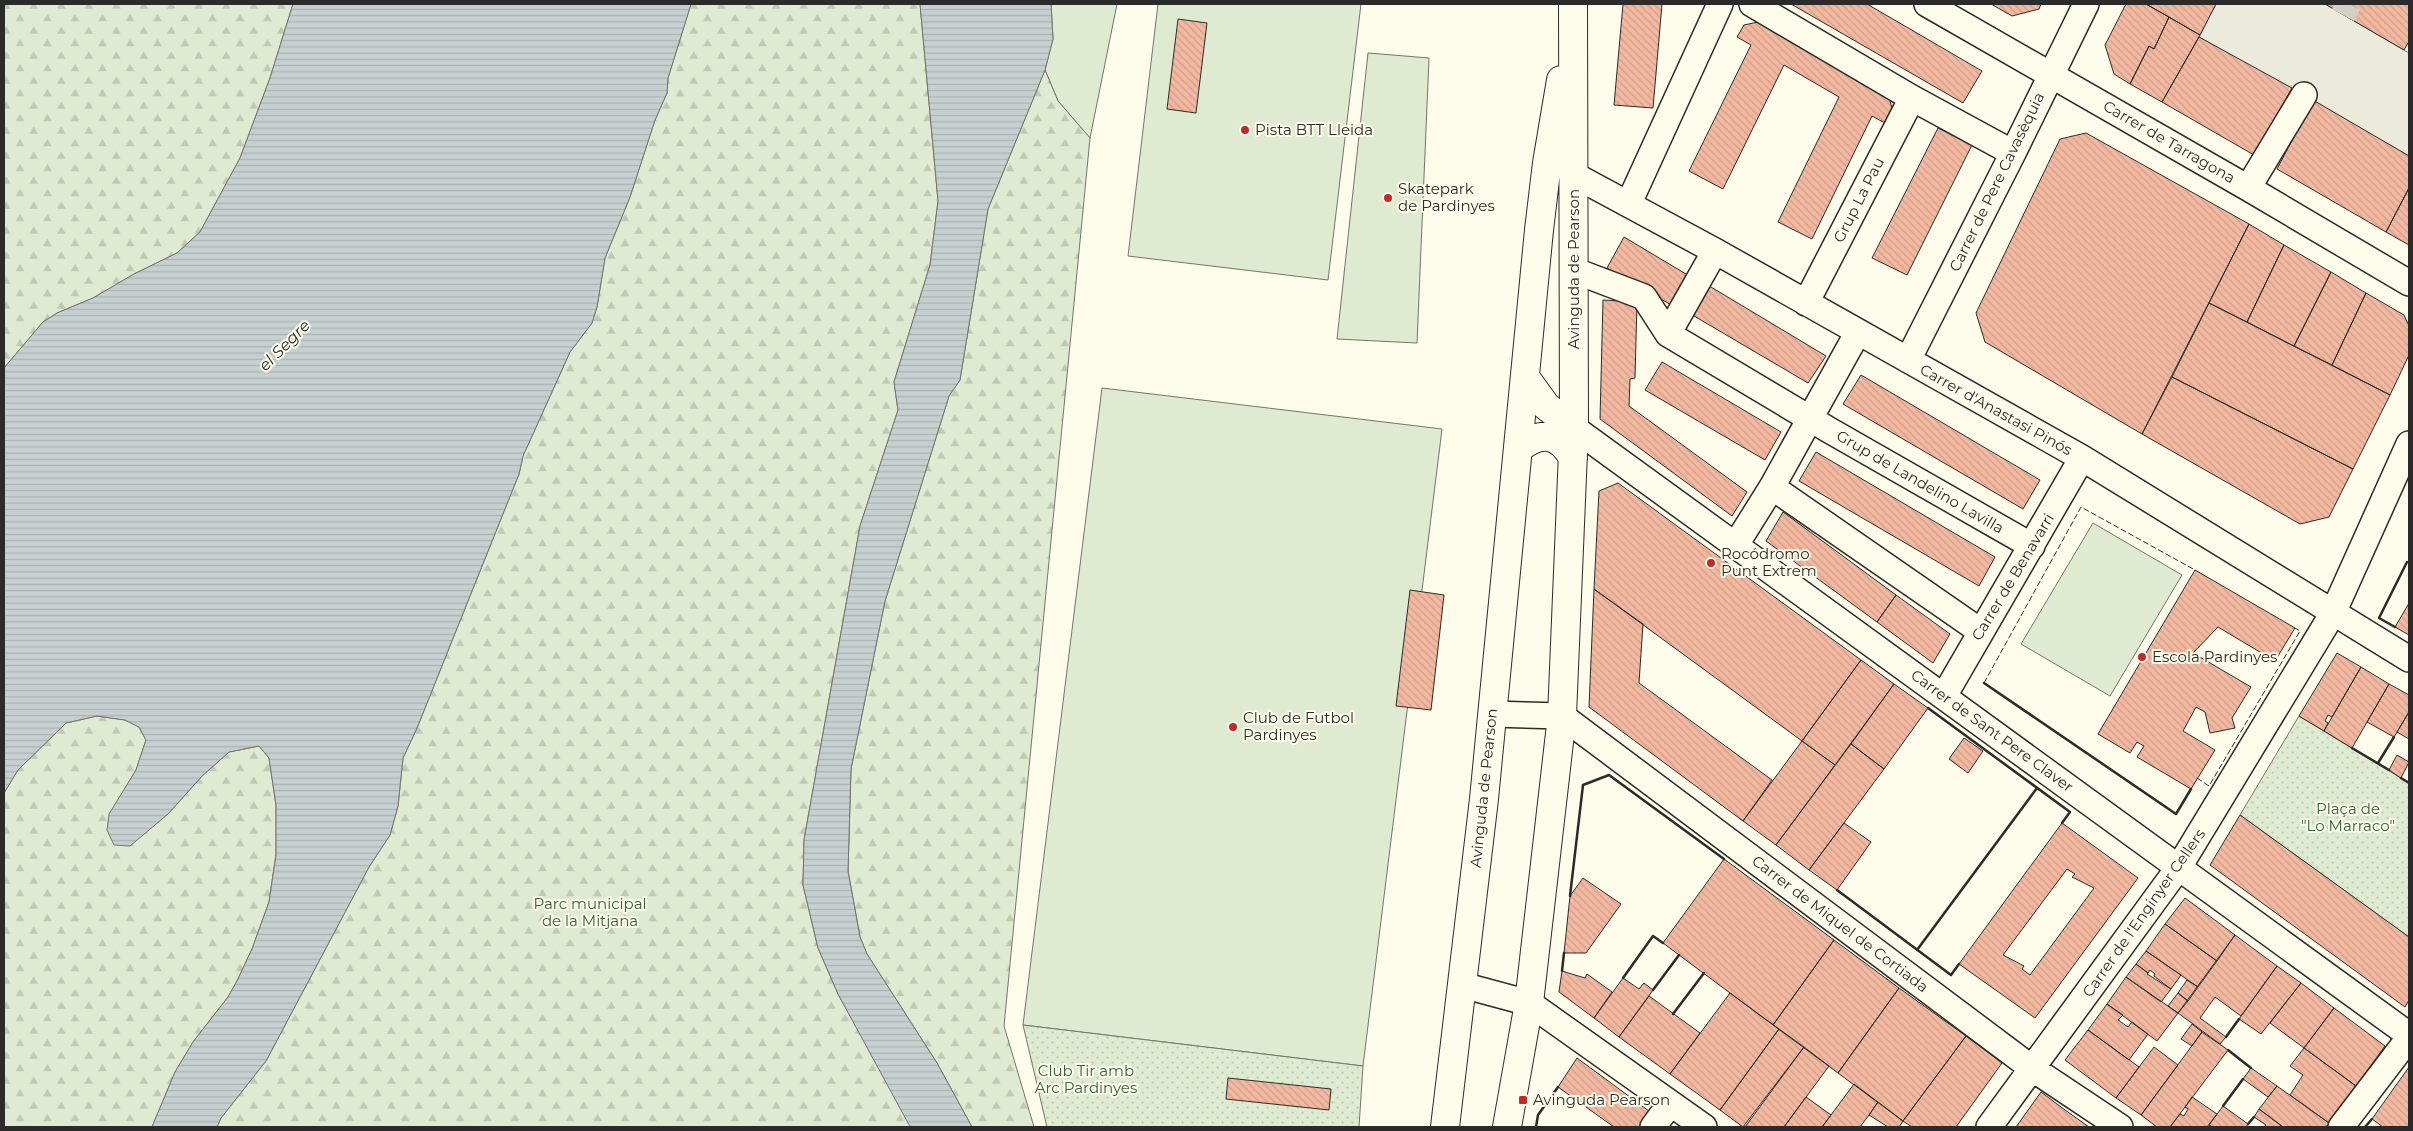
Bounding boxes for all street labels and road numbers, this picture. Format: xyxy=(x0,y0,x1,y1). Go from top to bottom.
street label: Carrer de Pere Cavasèquia xyxy=(1945,89,2048,275)
street label: Carrer de Tarragona xyxy=(2100,96,2239,187)
street label: Grup La Pau xyxy=(1829,154,1888,245)
street label: Avinguda de Pearson xyxy=(1564,189,1583,349)
street label: Carrer d'Anastasi Pinós xyxy=(1917,360,2076,459)
street label: Grup de Landelino Lavilla xyxy=(1833,426,2007,537)
street label: Carrer de Benavarri xyxy=(1967,510,2058,644)
street label: Carrer de Sant Pere Claver xyxy=(1907,665,2077,796)
street label: Avinguda de Pearson xyxy=(1466,707,1501,869)
street label: Carrer de l'Enginyer Cellers xyxy=(2078,825,2209,1001)
street label: Carrer de Miquel de Cortiada xyxy=(1748,851,1932,996)

